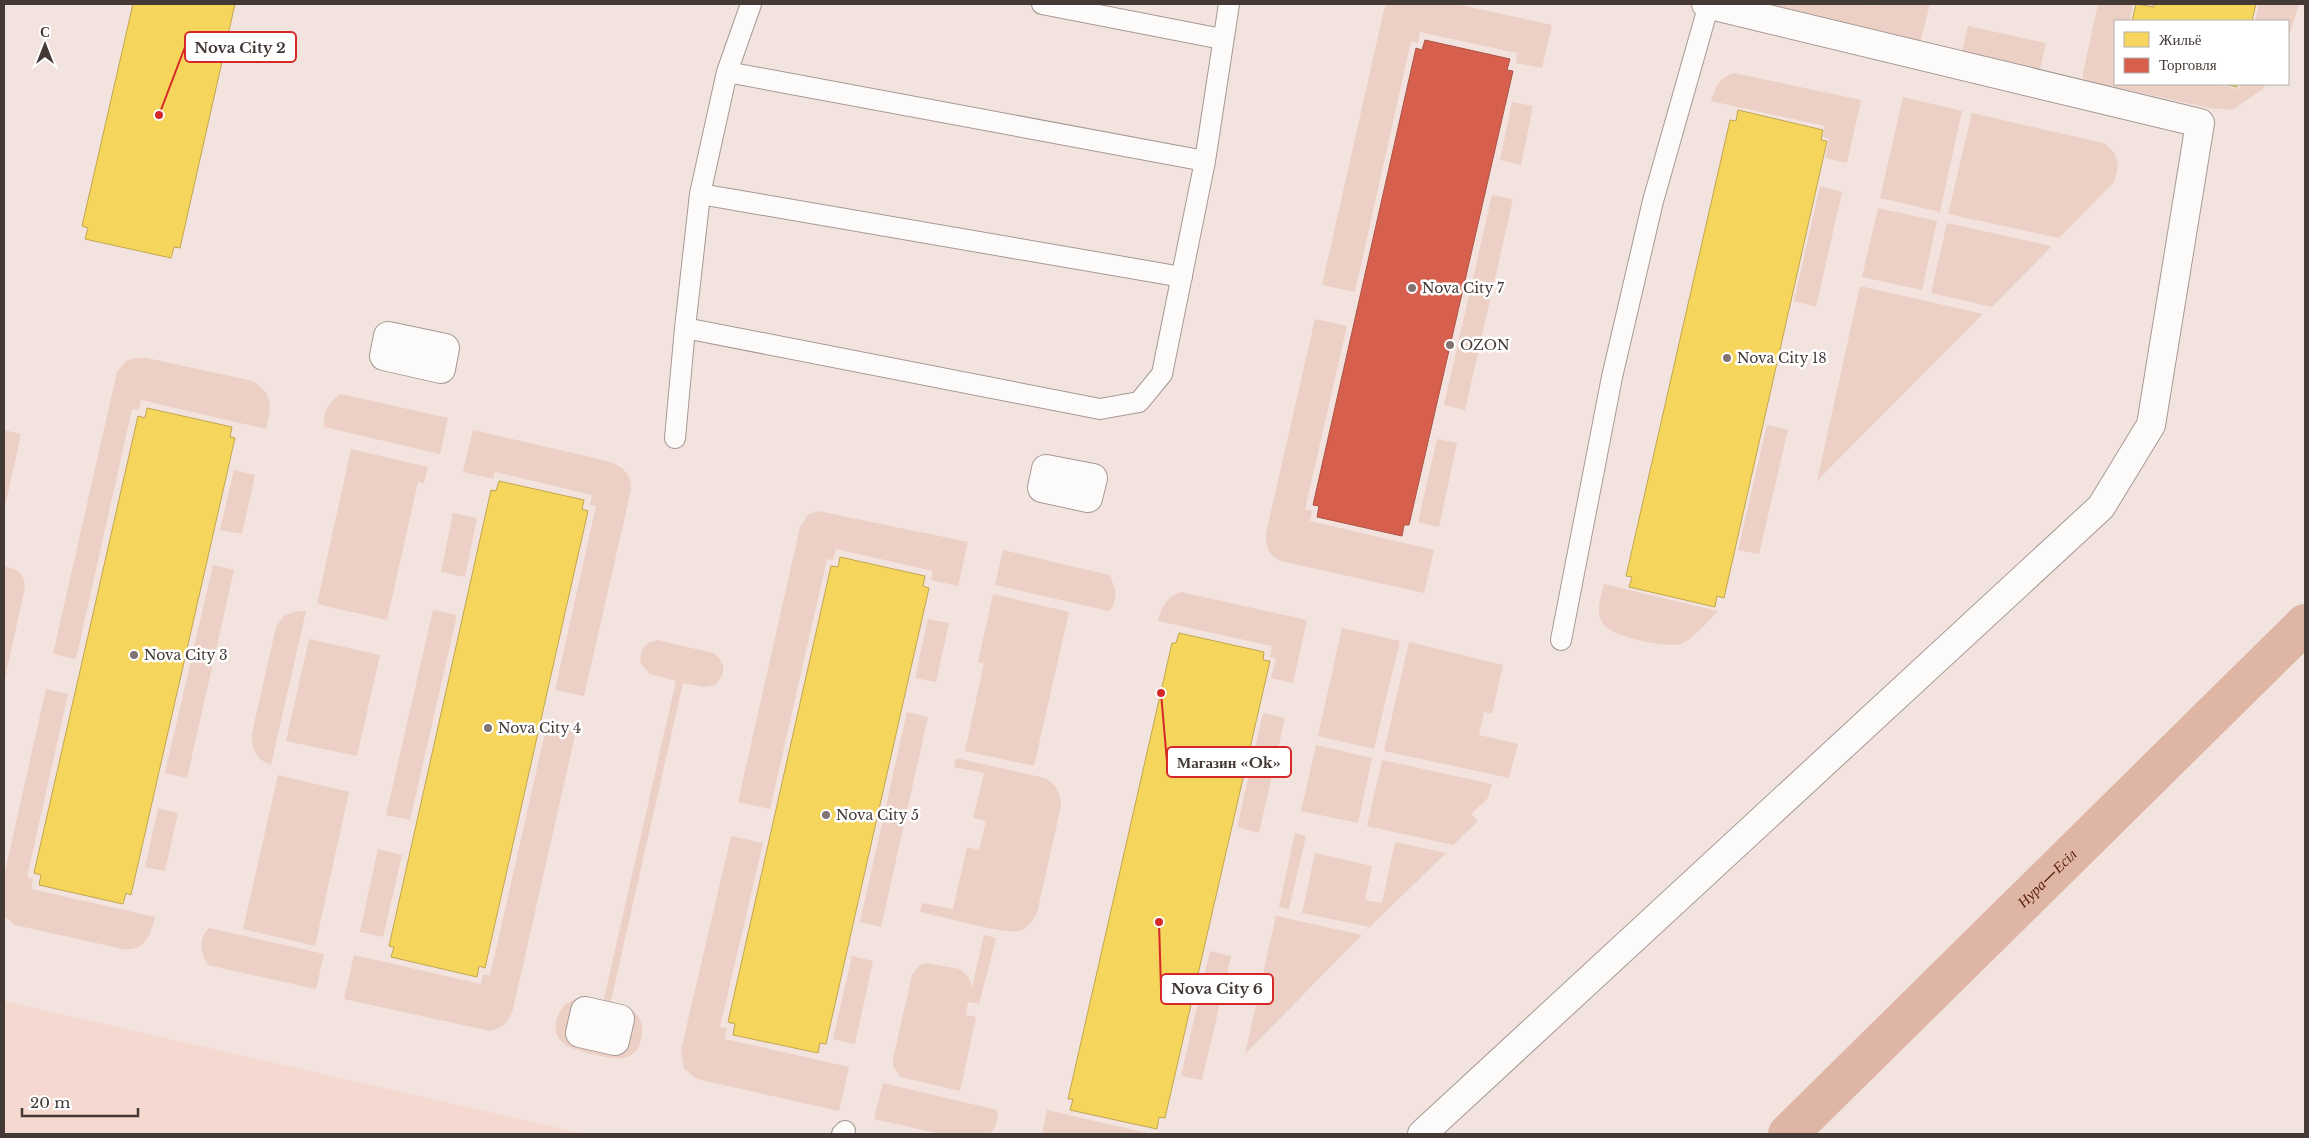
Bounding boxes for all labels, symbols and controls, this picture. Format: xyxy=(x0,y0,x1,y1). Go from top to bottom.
north arrow xyxy=(20,20,70,70)
legend xyxy=(2114,20,2289,85)
text: С xyxy=(40,23,50,41)
text: Жильё xyxy=(2159,30,2202,49)
callout: Nova City 2 xyxy=(185,32,296,62)
text: Nova City 2 xyxy=(194,38,286,57)
text: Торговля xyxy=(2159,55,2217,74)
place label: Nova City 7 xyxy=(1422,279,1505,297)
marker: Nova City 7 xyxy=(1406,282,1418,294)
place label: OZON xyxy=(1460,336,1510,354)
marker: OZON xyxy=(1444,339,1456,351)
place label: Nova City 18 xyxy=(1737,349,1827,367)
marker: Nova City 18 xyxy=(1721,352,1733,364)
place label: Nova City 3 xyxy=(144,646,228,664)
marker: Nova City 3 xyxy=(128,649,140,661)
place label: Nova City 4 xyxy=(498,719,581,737)
marker: Nova City 4 xyxy=(482,722,494,734)
callout: Магазин «Ok» xyxy=(1167,747,1291,777)
text: Магазин «Ok» xyxy=(1177,753,1281,772)
place label: Nova City 5 xyxy=(836,806,919,824)
marker: Nova City 5 xyxy=(820,809,832,821)
water label: Нура—Есіл xyxy=(2012,844,2081,912)
callout: Nova City 6 xyxy=(1161,974,1273,1004)
text: Nova City 6 xyxy=(1171,979,1263,998)
scale bar xyxy=(22,1086,139,1118)
text: 20 m xyxy=(30,1093,70,1112)

